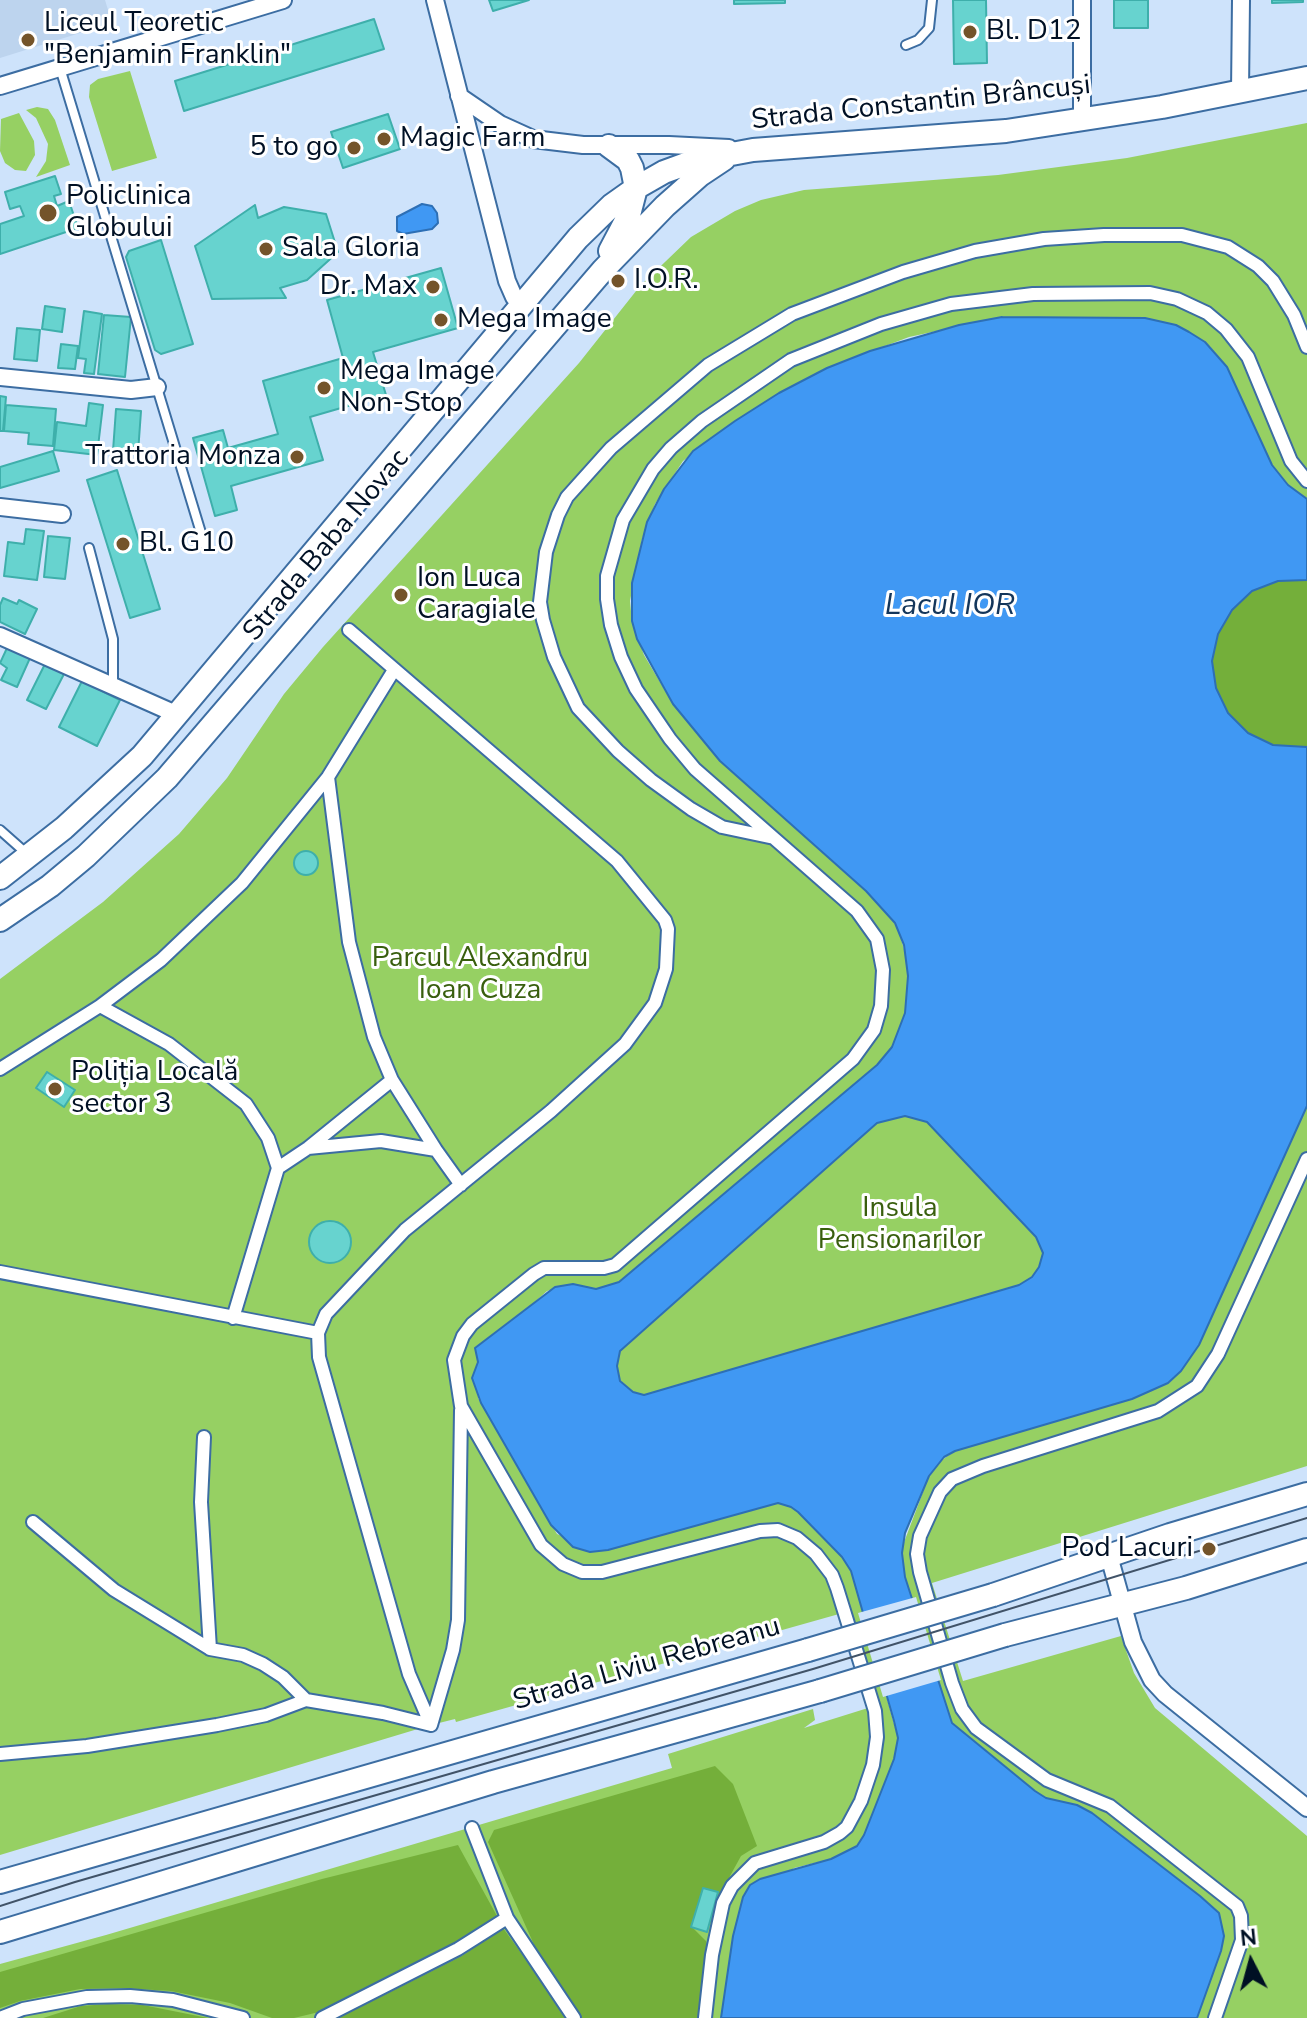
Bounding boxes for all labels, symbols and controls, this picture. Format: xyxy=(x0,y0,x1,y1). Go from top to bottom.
place label: Liceul Teoretic "Benjamin Franklin" xyxy=(44,7,291,73)
place label: Bl. D12 xyxy=(986,15,1081,49)
marker: Bl. D12 xyxy=(961,23,979,41)
marker: Liceul Teoretic "Benjamin Franklin" xyxy=(19,31,37,49)
street label: Strada Constantin Brâncuși xyxy=(750,69,1092,139)
place label: Magic Farm xyxy=(400,122,545,156)
marker: Magic Farm xyxy=(375,130,393,148)
place label: 5 to go xyxy=(250,131,338,165)
marker: 5 to go xyxy=(345,139,363,157)
place label: Policlinica Globului xyxy=(66,180,191,246)
marker: Policlinica Globului xyxy=(37,202,59,224)
place label: Sala Gloria xyxy=(282,232,420,266)
marker: Sala Gloria xyxy=(257,240,275,258)
place label: I.O.R. xyxy=(634,264,699,298)
place label: Dr. Max xyxy=(320,270,417,304)
marker: I.O.R. xyxy=(609,272,627,290)
marker: Dr. Max xyxy=(424,278,442,296)
place label: Mega Image xyxy=(457,303,612,337)
marker: Mega Image xyxy=(432,311,450,329)
place label: Mega Image Non-Stop xyxy=(340,355,495,421)
marker: Mega Image Non-Stop xyxy=(315,379,333,397)
place label: Trattoria Monza xyxy=(85,440,281,474)
street label: Strada Baba Novac xyxy=(237,443,417,649)
marker: Trattoria Monza xyxy=(288,448,306,466)
place label: Bl. G10 xyxy=(139,527,234,561)
marker: Bl. G10 xyxy=(114,535,132,553)
place label: Ion Luca Caragiale xyxy=(417,562,536,628)
marker: Ion Luca Caragiale xyxy=(392,586,410,604)
water label: Lacul IOR xyxy=(885,589,1015,625)
park label: Parcul Alexandru Ioan Cuza xyxy=(372,942,588,1008)
place label: Poliția Locală sector 3 xyxy=(71,1056,238,1122)
marker: Poliția Locală sector 3 xyxy=(46,1080,64,1098)
park label: Insula Pensionarilor xyxy=(818,1192,982,1258)
place label: Pod Lacuri xyxy=(1062,1532,1193,1566)
marker: Pod Lacuri xyxy=(1200,1540,1218,1558)
street label: Strada Liviu Rebreanu xyxy=(510,1611,784,1719)
north arrow xyxy=(1211,1922,1291,2002)
text: N xyxy=(1239,1922,1258,1954)

